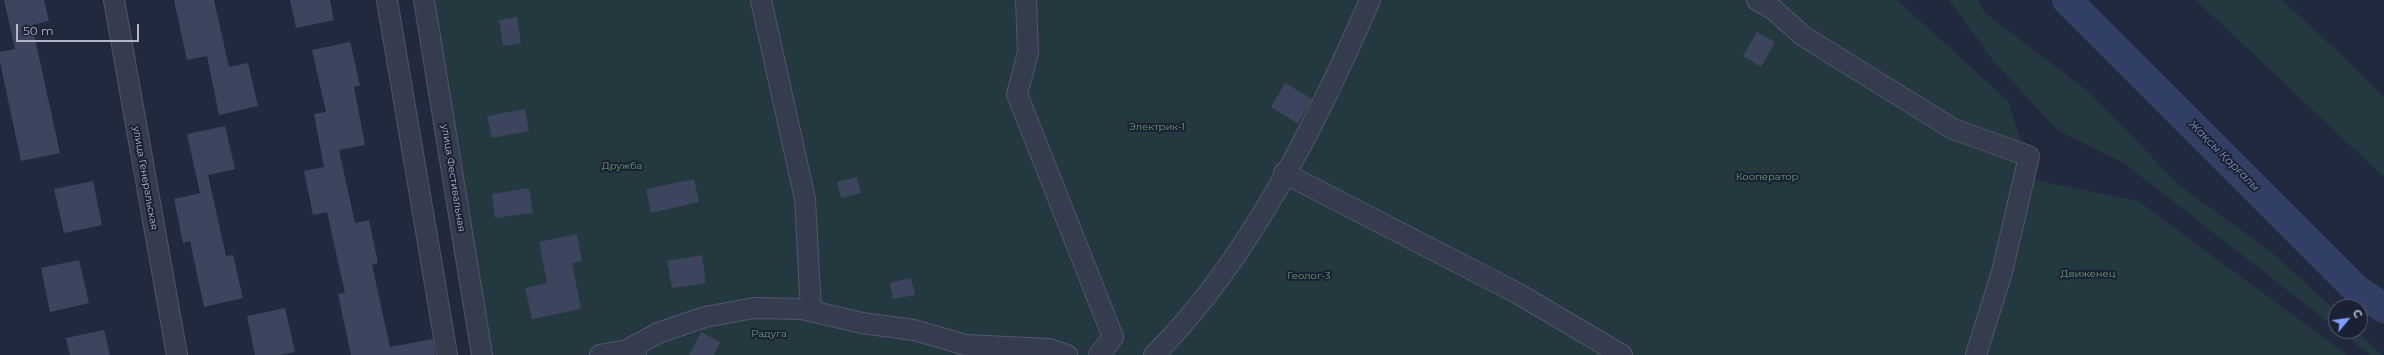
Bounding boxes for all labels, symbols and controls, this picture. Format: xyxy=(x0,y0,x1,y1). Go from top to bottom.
scale bar xyxy=(18,16,141,42)
text: 50 m xyxy=(23,23,54,38)
water label: Жақсы Қарғалы xyxy=(2186,118,2262,194)
park label: Электрик-1 xyxy=(1129,121,1185,133)
street label: улица Фестивальная xyxy=(439,123,467,233)
street label: улица Генеральская xyxy=(130,125,160,231)
park label: Дружба xyxy=(602,160,642,172)
park label: Кооператор xyxy=(1736,171,1798,183)
park label: Движенец xyxy=(2061,268,2115,280)
park label: Геолог-3 xyxy=(1287,270,1331,282)
north arrow xyxy=(2328,299,2368,339)
text: С xyxy=(2350,307,2366,321)
park label: Радуга xyxy=(751,328,787,340)

